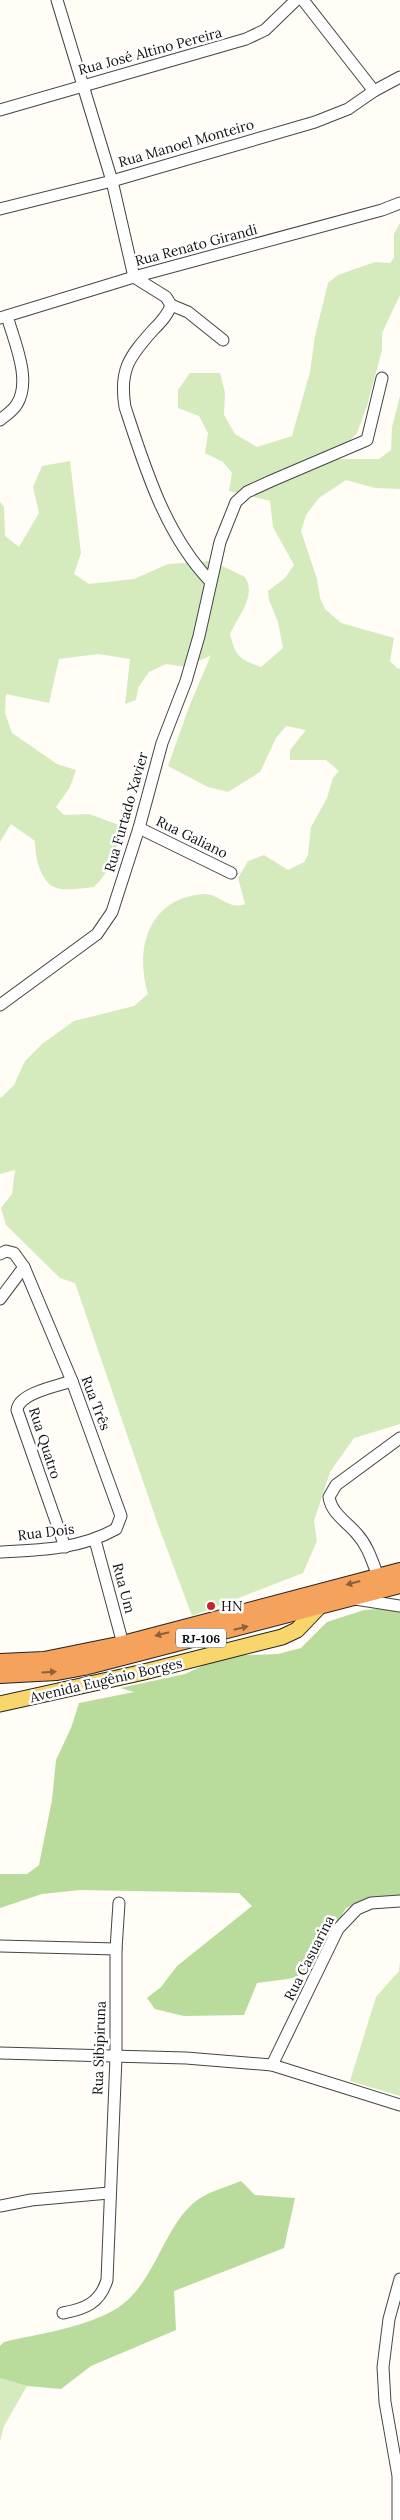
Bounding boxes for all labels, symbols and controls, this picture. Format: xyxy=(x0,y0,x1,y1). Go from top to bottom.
street label: Rua José Altino Pereira xyxy=(76,23,224,79)
street label: Rua Manoel Monteiro xyxy=(116,115,256,171)
street label: Rua Renato Girandi xyxy=(133,220,259,270)
street label: Rua Furtado Xavier xyxy=(100,750,152,874)
street label: Rua Galiano xyxy=(153,812,231,862)
street label: Rua Três xyxy=(77,1373,115,1433)
street label: Rua Quatro xyxy=(25,1405,65,1481)
street label: Rua Dois xyxy=(17,1520,75,1544)
street label: Rua Um xyxy=(109,1561,139,1615)
one-way arrow xyxy=(345,1580,360,1588)
place label: HN xyxy=(221,1597,243,1615)
marker: HN xyxy=(205,1600,217,1612)
one-way arrow xyxy=(233,1623,248,1631)
road number: RJ-106 xyxy=(176,1629,226,1648)
one-way arrow xyxy=(155,1631,170,1639)
street label: Avenida Eugênio Borges xyxy=(27,1654,184,1707)
one-way arrow xyxy=(41,1668,57,1676)
street label: Rua Casuarina xyxy=(280,1913,338,2003)
street label: Rua Sibipiruna xyxy=(88,2001,110,2095)

